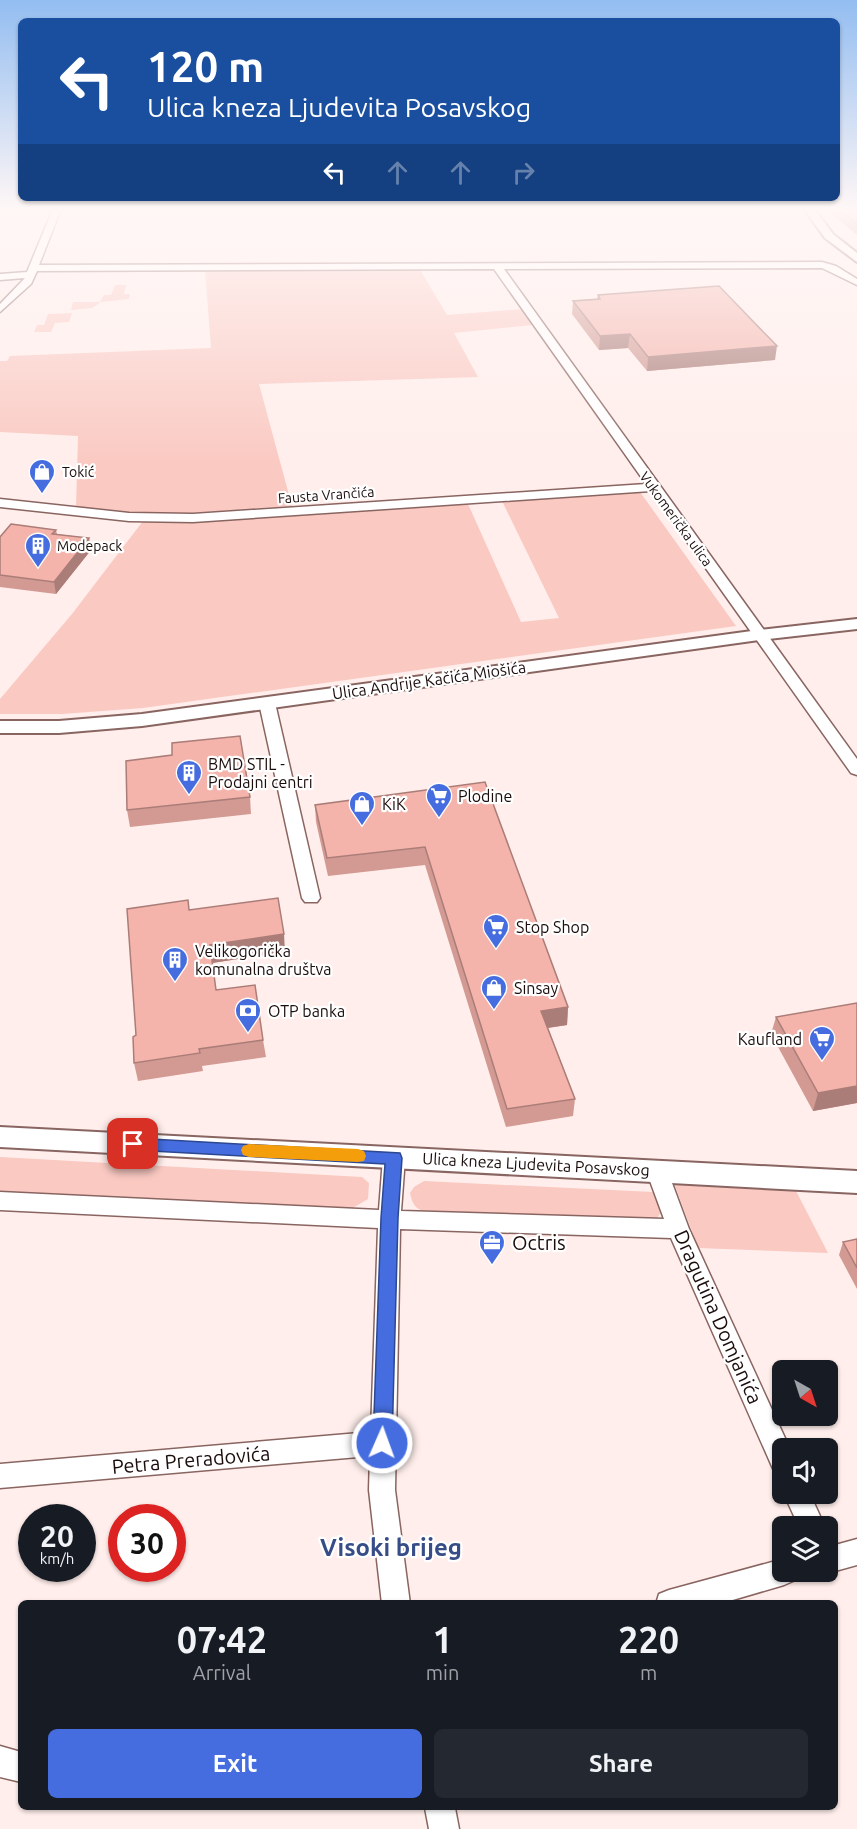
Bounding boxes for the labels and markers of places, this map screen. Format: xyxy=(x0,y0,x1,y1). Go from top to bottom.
shop icon: Tokić xyxy=(27,457,57,495)
place label: Tokić xyxy=(62,464,95,480)
building icon: Modepack xyxy=(23,531,53,569)
place label: Modepack xyxy=(57,538,122,554)
place label: BMD STIL - Prodajni centri xyxy=(208,755,313,791)
building icon: BMD STIL - Prodajni centri xyxy=(174,758,204,796)
supermarket icon: Plodine xyxy=(424,781,454,819)
place label: Plodine xyxy=(458,787,512,805)
shop icon: KiK xyxy=(347,789,377,827)
place label: KiK xyxy=(382,795,406,813)
supermarket icon: Stop Shop xyxy=(481,912,511,950)
place label: Stop Shop xyxy=(516,918,589,936)
place label: Velikogorička komunalna društva xyxy=(195,942,331,978)
building icon: Velikogorička komunalna društva xyxy=(160,945,190,983)
shop icon: Sinsay xyxy=(479,973,509,1011)
place label: Sinsay xyxy=(514,979,559,997)
bank icon: OTP banka xyxy=(233,996,263,1034)
place label: OTP banka xyxy=(268,1002,345,1020)
supermarket icon: Kaufland xyxy=(807,1024,837,1062)
place label: Kaufland xyxy=(738,1030,802,1048)
pin xyxy=(107,1118,158,1169)
office icon: Octris xyxy=(477,1228,507,1266)
place label: Octris xyxy=(512,1231,566,1254)

